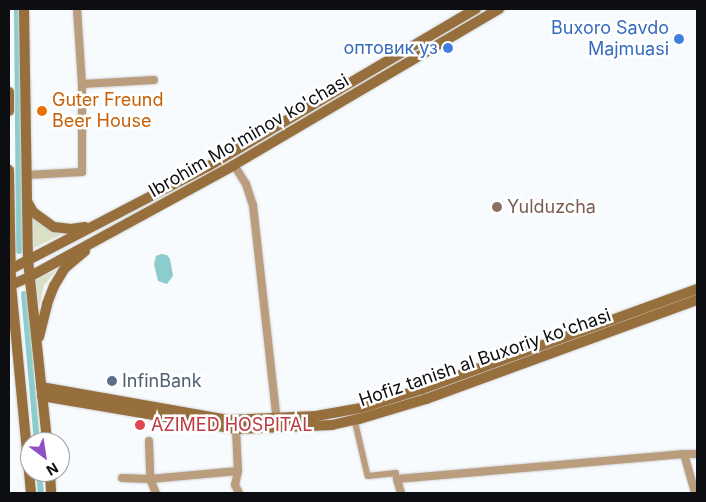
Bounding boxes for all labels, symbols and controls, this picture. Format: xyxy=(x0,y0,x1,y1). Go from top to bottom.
place label: Buxoro Savdo Majmuasi xyxy=(551,18,669,60)
marker: Buxoro Savdo Majmuasi xyxy=(673,33,685,45)
place label: оптовик уз xyxy=(343,37,438,59)
marker: оптовик уз xyxy=(442,42,454,54)
street label: Ibrohim Mo'minov ko'chasi xyxy=(145,70,353,202)
place label: Guter Freund Beer House xyxy=(52,90,163,132)
marker: Guter Freund Beer House xyxy=(36,105,48,117)
place label: Yulduzcha xyxy=(507,196,596,218)
marker: Yulduzcha xyxy=(491,201,503,213)
street label: Hofiz tanish al Buxoriy ko'chasi xyxy=(356,305,614,411)
place label: InfinBank xyxy=(122,370,202,392)
marker: InfinBank xyxy=(106,375,118,387)
place label: AZIMED HOSPITAL xyxy=(151,414,312,436)
marker: AZIMED HOSPITAL xyxy=(133,418,147,432)
north arrow xyxy=(20,432,70,482)
text: N xyxy=(44,459,61,479)

